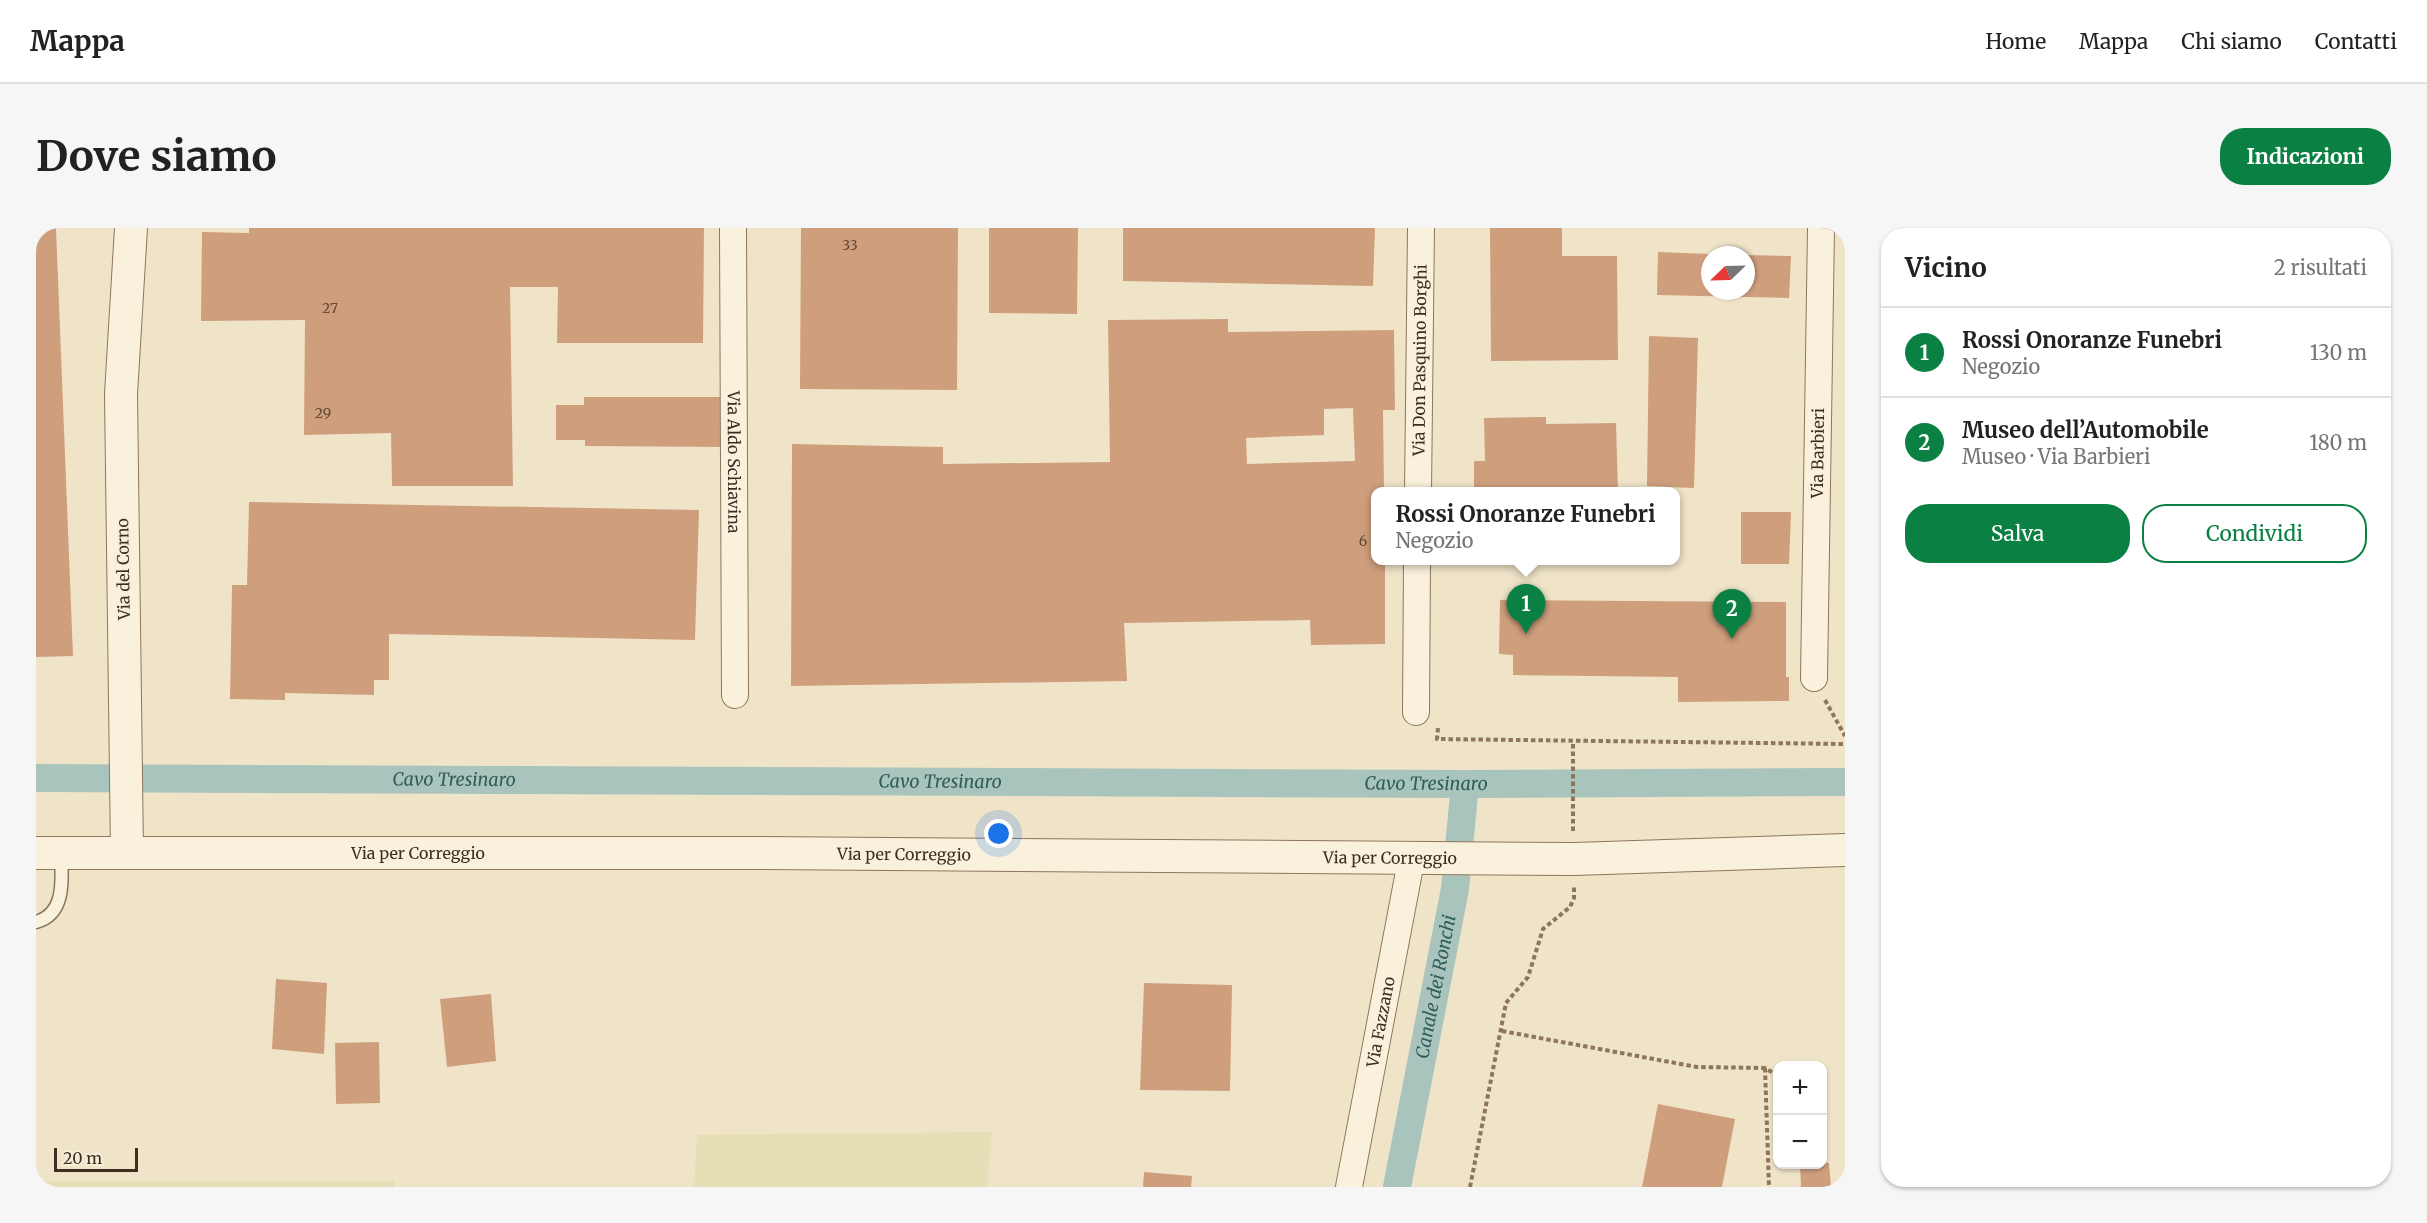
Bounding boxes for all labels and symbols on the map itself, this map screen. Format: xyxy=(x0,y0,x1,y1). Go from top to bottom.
house number: 33 xyxy=(842,236,858,254)
north arrow xyxy=(1701,246,1755,300)
street label: Via Don Pasquino Borghi xyxy=(1408,264,1431,457)
house number: 27 xyxy=(322,299,338,317)
street label: Via Aldo Schiavina xyxy=(724,390,744,534)
house number: 29 xyxy=(315,404,331,422)
street label: Via Barbieri xyxy=(1807,408,1828,499)
street label: Via del Corno xyxy=(112,518,134,621)
house number: 6 xyxy=(1359,532,1367,550)
pin: 1 xyxy=(1506,584,1546,634)
pin: 2 xyxy=(1712,590,1752,639)
water label: Cavo Tresinaro xyxy=(392,767,516,791)
water label: Cavo Tresinaro xyxy=(878,770,1002,793)
water label: Cavo Tresinaro xyxy=(1364,772,1488,795)
your location xyxy=(984,819,1013,848)
street label: Via per Correggio xyxy=(350,843,485,863)
street label: Via per Correggio xyxy=(836,844,971,865)
street label: Via per Correggio xyxy=(1322,847,1457,868)
water label: Canale dei Ronchi xyxy=(1410,913,1461,1061)
street label: Via Fazzano xyxy=(1362,975,1399,1070)
scale bar xyxy=(54,1145,138,1172)

